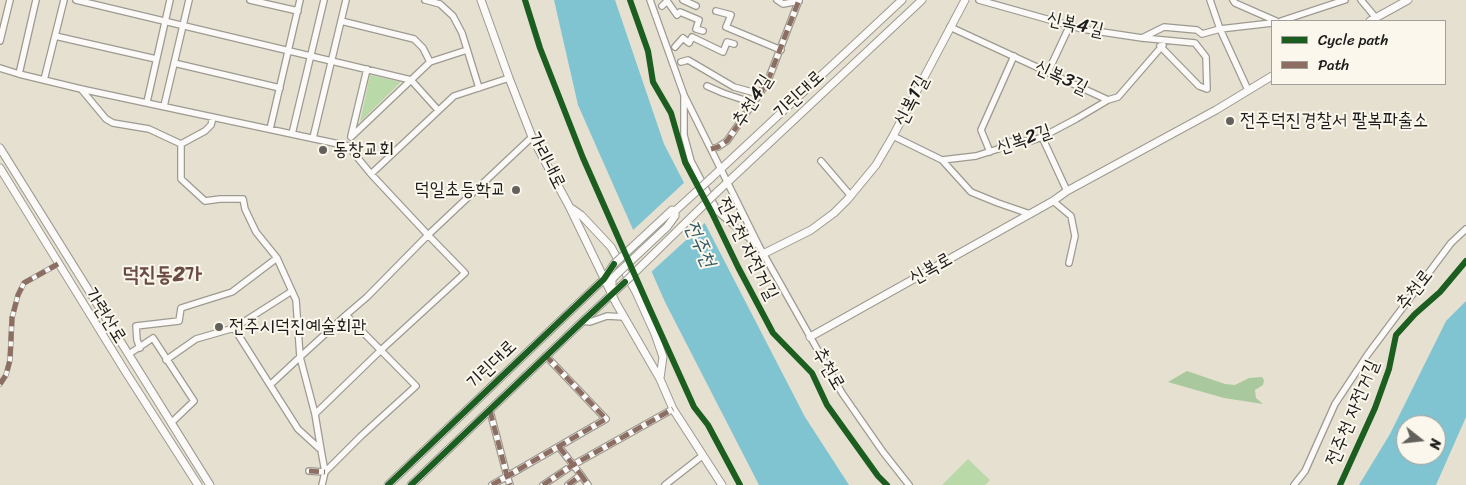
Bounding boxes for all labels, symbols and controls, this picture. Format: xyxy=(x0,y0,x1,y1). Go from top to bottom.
street label: 신복4길 xyxy=(1044,7,1106,43)
legend xyxy=(1271,20,1446,85)
text: Cycle path xyxy=(1318,27,1388,53)
text: Path xyxy=(1318,52,1349,78)
street label: 신복3길 xyxy=(1031,56,1091,100)
street label: 기린대로 xyxy=(769,66,829,124)
street label: 추천4길 xyxy=(728,70,778,132)
street label: 신복1길 xyxy=(890,72,934,130)
place label: 전주덕진경찰서 팔복파출소 xyxy=(1240,110,1428,132)
marker: 전주덕진경찰서 팔복파출소 xyxy=(1224,115,1236,127)
street label: 신복2길 xyxy=(993,120,1055,160)
street label: 가리내로 xyxy=(522,129,570,193)
place label: 동창교회 xyxy=(333,139,394,161)
marker: 동창교회 xyxy=(317,144,329,156)
place label: 덕일초등학교 xyxy=(414,179,506,201)
marker: 덕일초등학교 xyxy=(510,184,522,196)
street label: 전주천 자전거길 xyxy=(711,194,783,304)
water label: 전주천 xyxy=(678,217,720,271)
street label: 신복로 xyxy=(905,248,957,290)
district label: 덕진동2가 xyxy=(122,263,202,289)
street label: 추천로 xyxy=(1392,265,1438,315)
street label: 가련산로 xyxy=(79,284,131,348)
place label: 전주시덕진예술회관 xyxy=(229,316,367,338)
marker: 전주시덕진예술회관 xyxy=(213,321,225,333)
street label: 기린대로 xyxy=(462,336,522,394)
street label: 추천로 xyxy=(807,343,849,395)
street label: 전주천 자전거길 xyxy=(1321,357,1385,469)
north arrow xyxy=(1396,415,1446,465)
text: N xyxy=(1422,436,1448,452)

